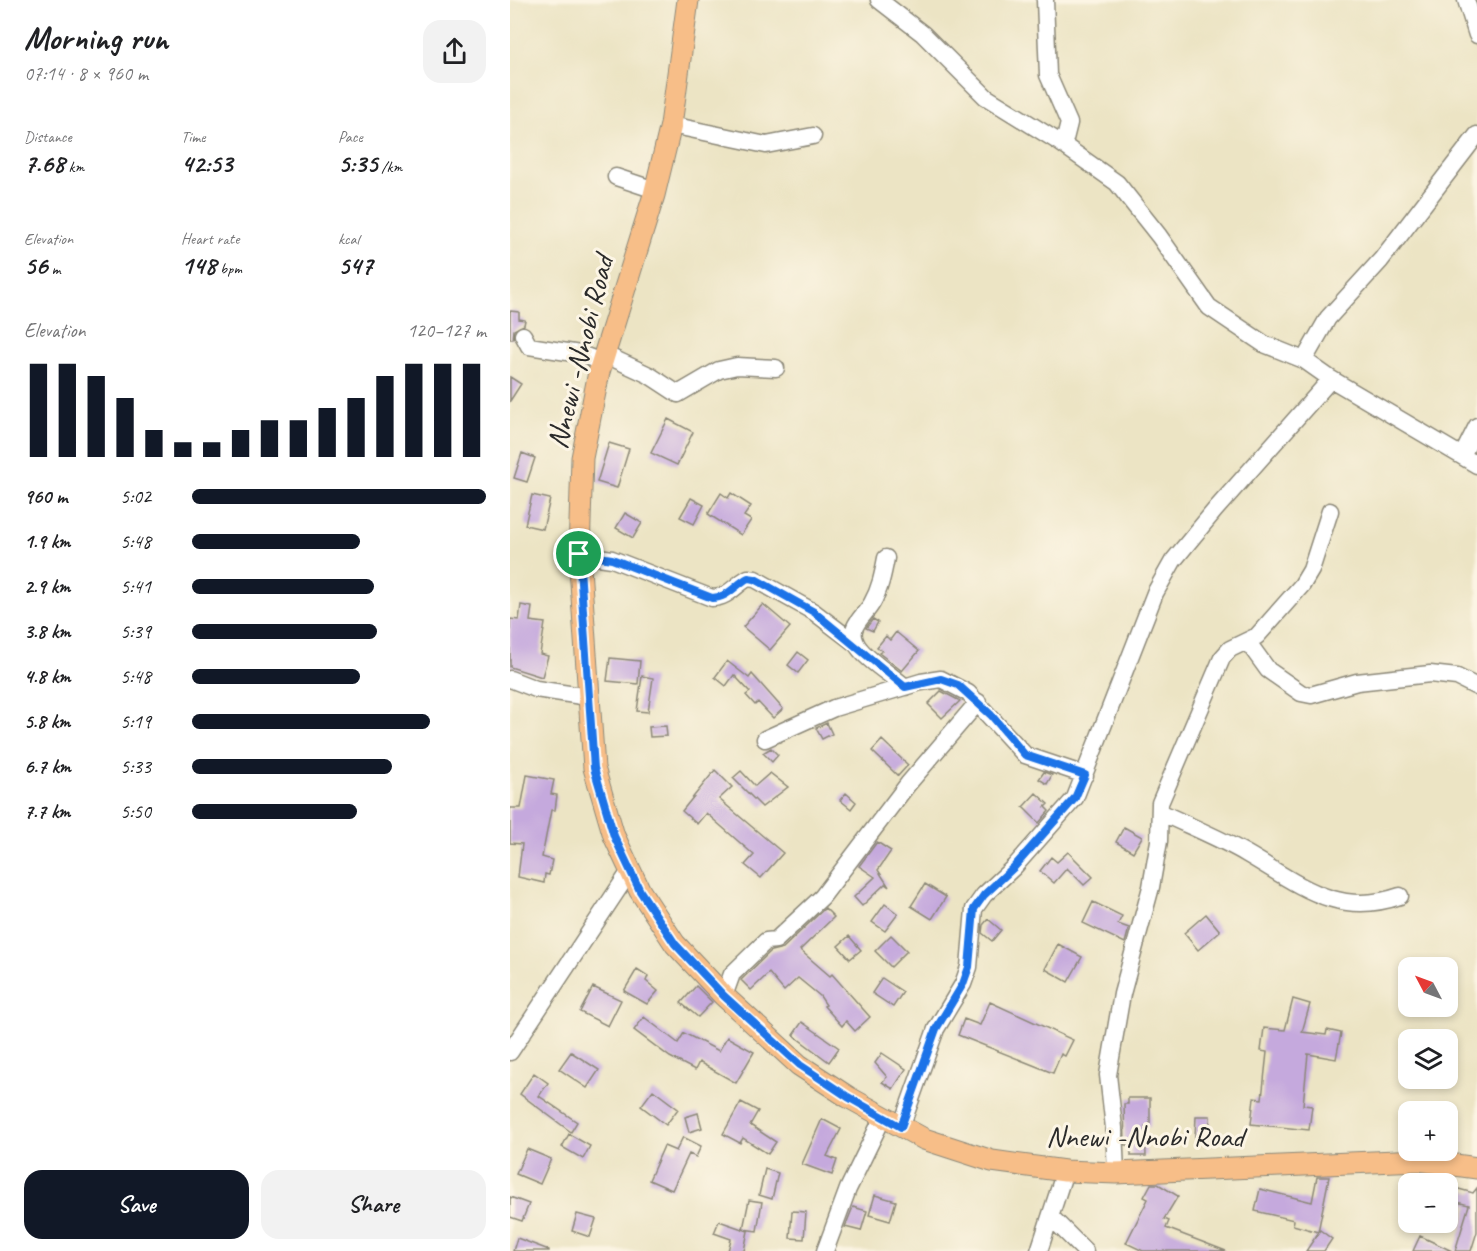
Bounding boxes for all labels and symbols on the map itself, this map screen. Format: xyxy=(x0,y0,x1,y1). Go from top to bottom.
street label: Nnewi -Nnobi Road xyxy=(538,247,623,453)
pin xyxy=(553,528,604,579)
north arrow xyxy=(1398,957,1458,1017)
street label: Nnewi -Nnobi Road xyxy=(1046,1117,1248,1155)

